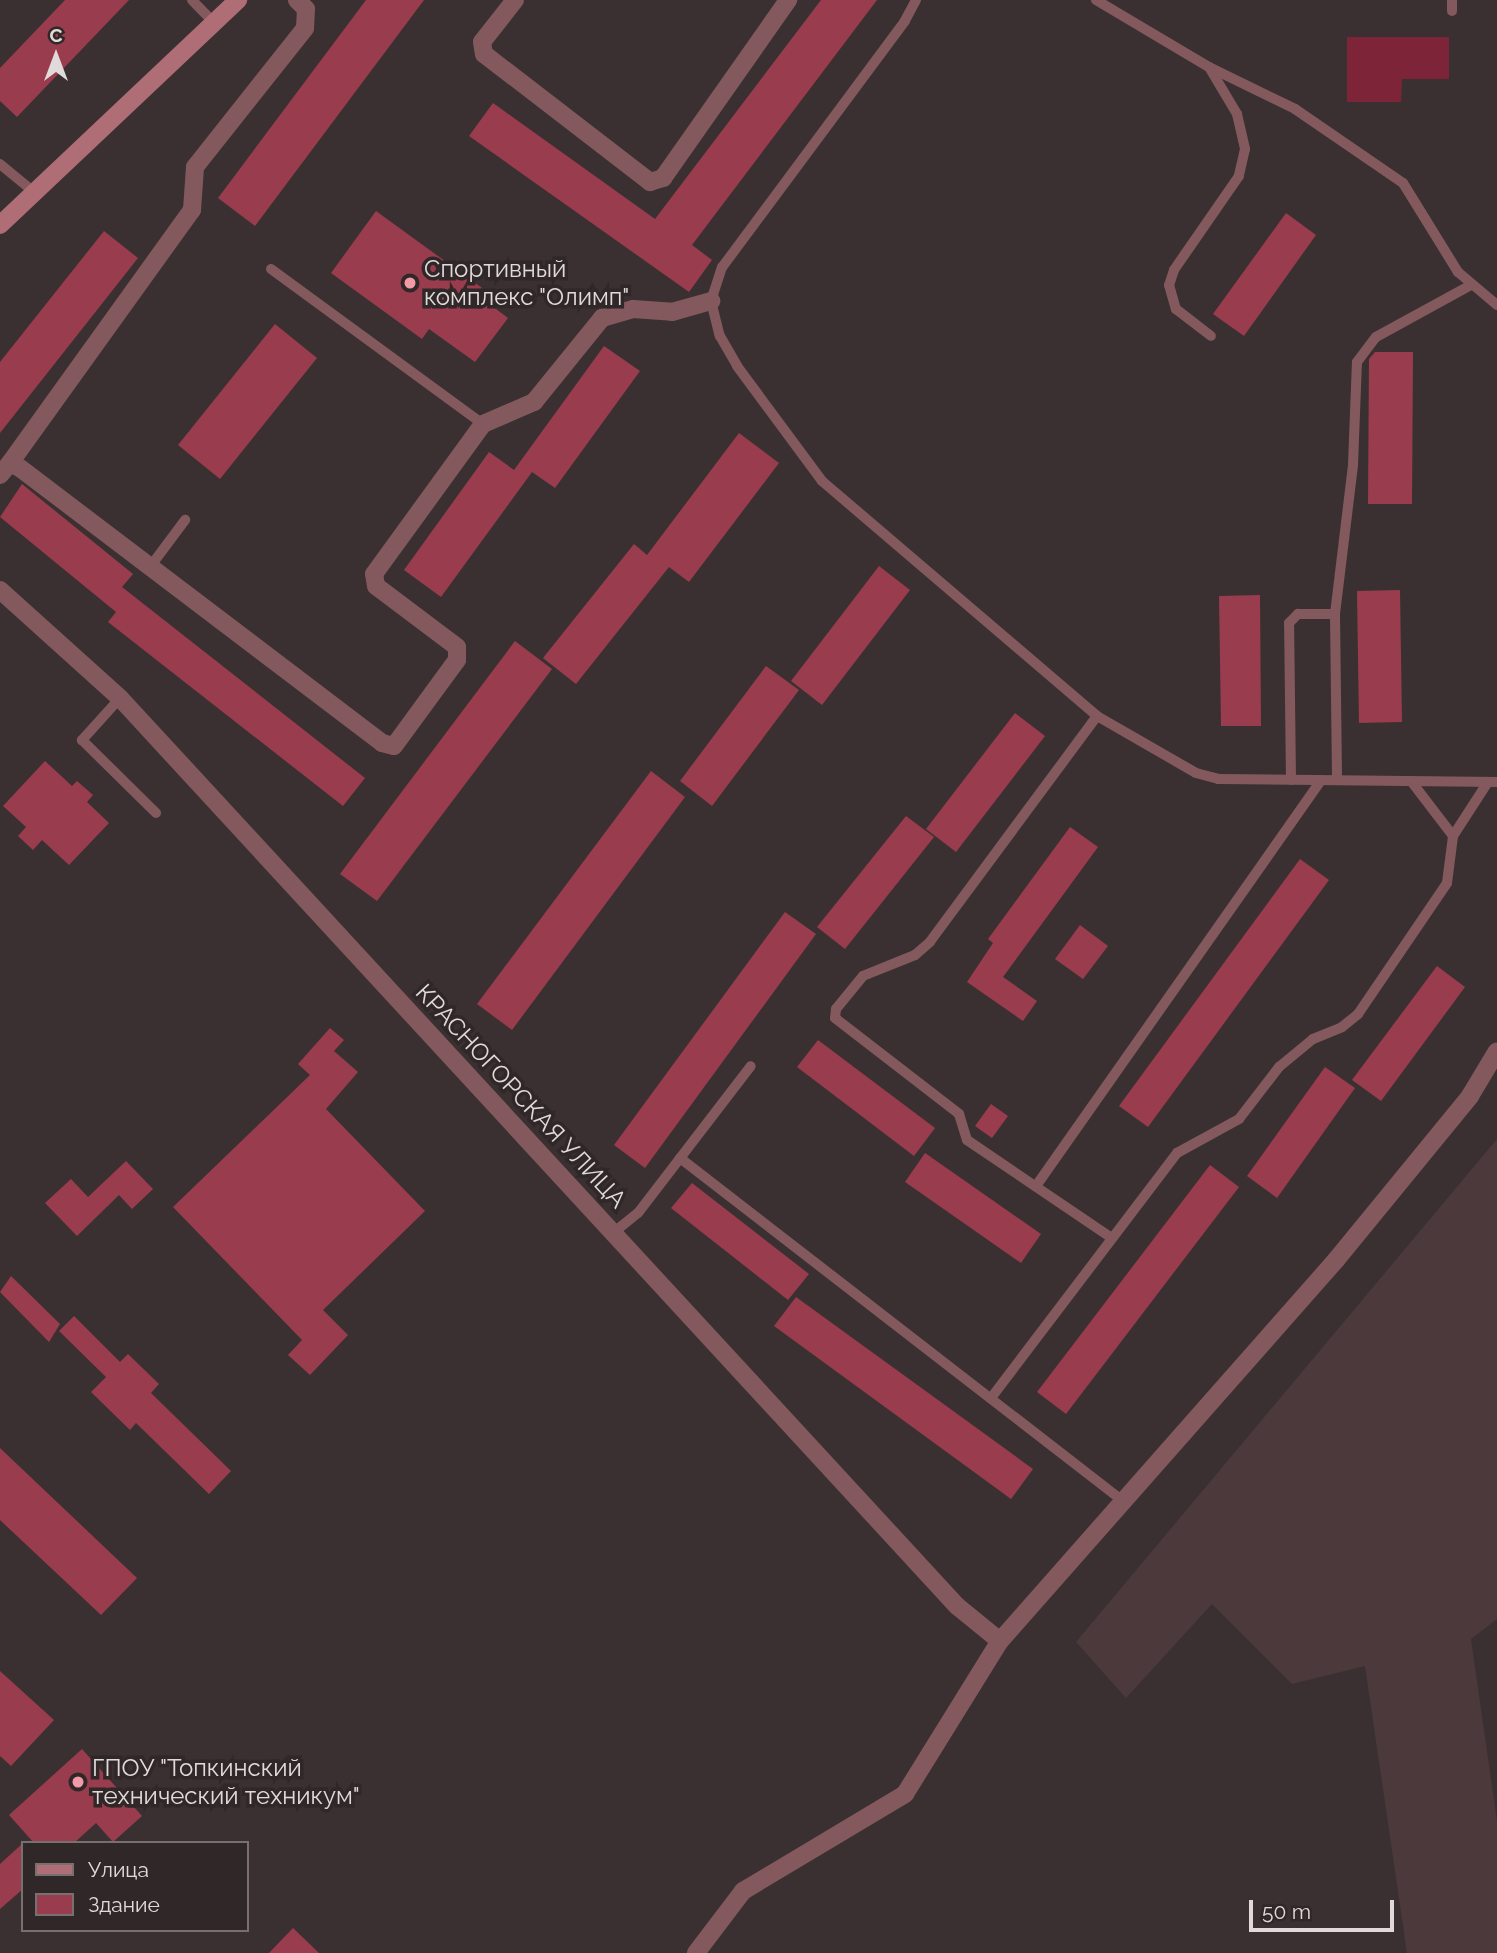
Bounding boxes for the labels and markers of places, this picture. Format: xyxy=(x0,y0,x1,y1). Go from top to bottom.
place label: Спортивный комплекс "Олимп" xyxy=(424,255,630,311)
marker: Спортивный комплекс "Олимп" xyxy=(402,275,418,291)
place label: ГПОУ "Топкинский технический техникум" xyxy=(92,1754,360,1810)
marker: ГПОУ "Топкинский технический техникум" xyxy=(70,1774,86,1790)

